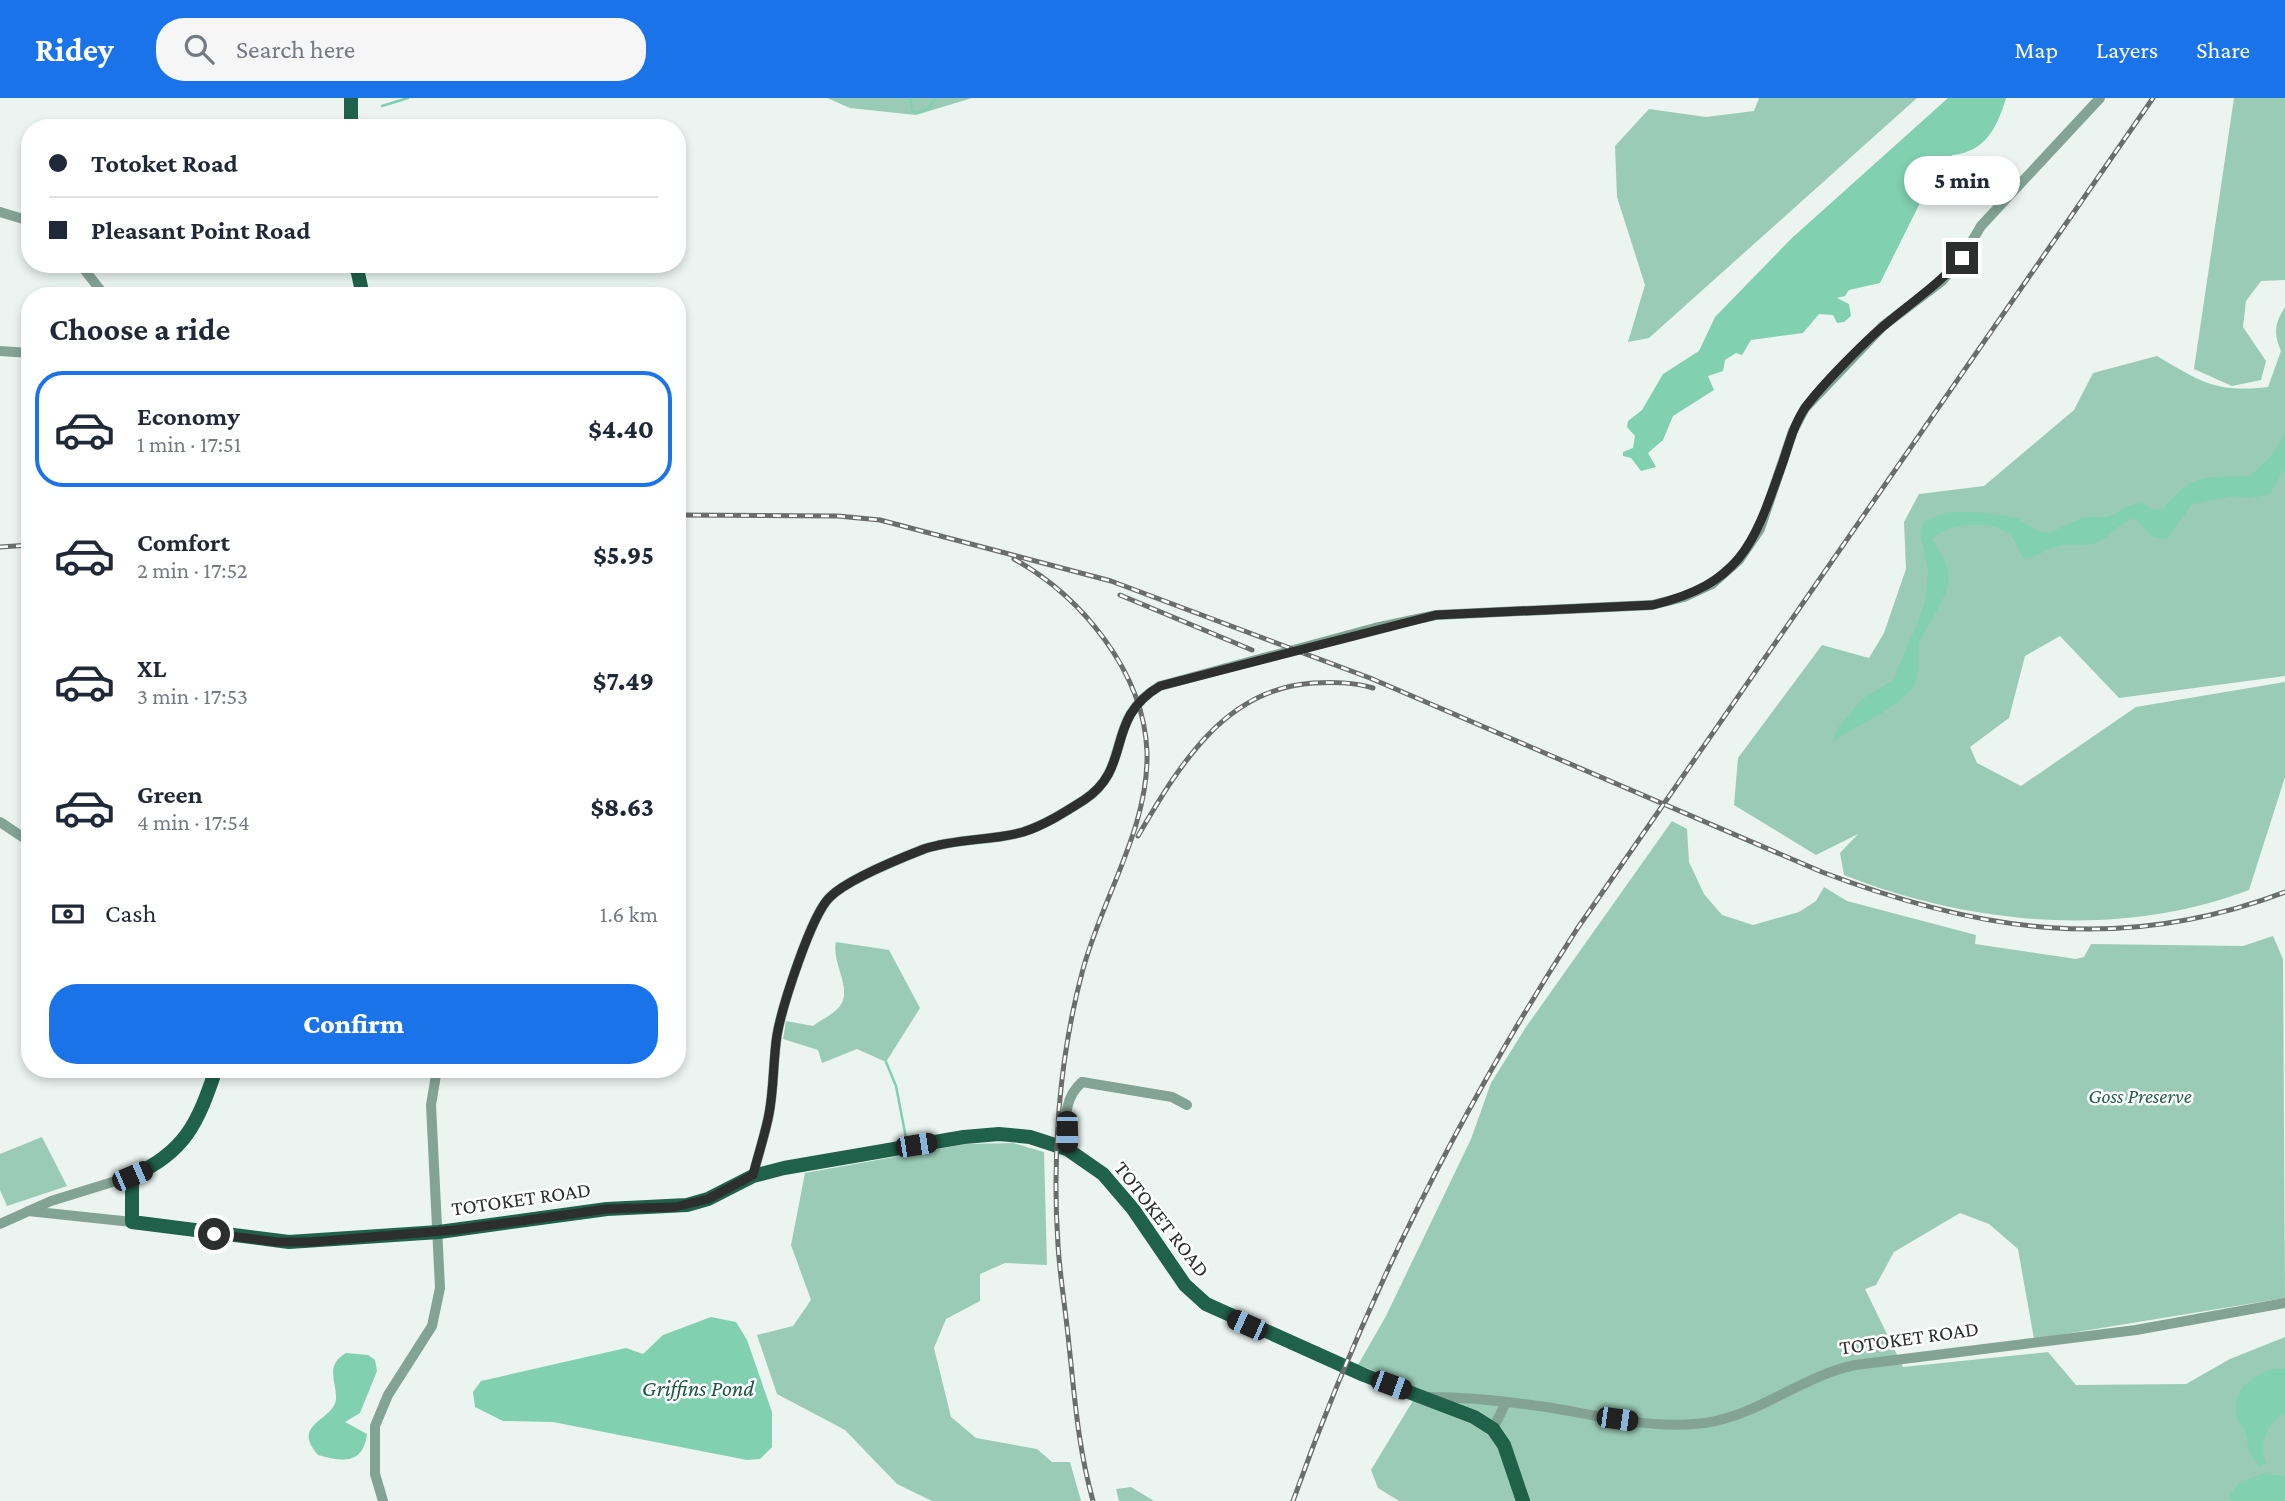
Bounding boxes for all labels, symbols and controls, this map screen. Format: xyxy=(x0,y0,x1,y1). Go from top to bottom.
search box xyxy=(156,18,646,81)
icon: search xyxy=(180,30,218,68)
text: Ridey xyxy=(35,31,114,68)
text: Search here xyxy=(236,35,355,64)
text: Map xyxy=(2014,36,2058,63)
text: Layers xyxy=(2096,36,2158,63)
text: Share xyxy=(2196,36,2250,63)
text: Totoket Road xyxy=(91,149,238,178)
callout: 5 min xyxy=(1904,156,2020,206)
text: 5 min xyxy=(1934,167,1990,193)
text: Pleasant Point Road xyxy=(91,216,310,245)
route end xyxy=(1946,242,1978,274)
text: Choose a ride xyxy=(49,311,230,347)
icon: car xyxy=(53,398,116,461)
text: Economy xyxy=(137,402,240,431)
text: $4.40 xyxy=(588,415,654,444)
text: 1 min · 17:51 xyxy=(137,431,242,457)
icon: car xyxy=(53,524,116,587)
text: Comfort xyxy=(137,528,230,557)
text: $5.95 xyxy=(593,541,654,570)
text: 2 min · 17:52 xyxy=(137,557,248,583)
icon: car xyxy=(53,650,116,713)
text: XL xyxy=(137,654,166,683)
text: $7.49 xyxy=(593,667,654,696)
text: 3 min · 17:53 xyxy=(137,683,248,709)
icon: car xyxy=(53,776,116,839)
text: Green xyxy=(137,780,203,809)
text: $8.63 xyxy=(590,793,654,822)
text: 4 min · 17:54 xyxy=(137,809,250,835)
icon: cash xyxy=(49,895,87,933)
text: Cash xyxy=(105,899,156,928)
text: 1.6 km xyxy=(600,901,658,927)
button: Confirm xyxy=(49,984,658,1064)
park label: Goss Preserve xyxy=(2088,1084,2192,1108)
car xyxy=(1057,1111,1078,1153)
car xyxy=(894,1131,939,1159)
street label: TOTOKET ROAD xyxy=(1109,1156,1215,1282)
car xyxy=(109,1158,156,1194)
street label: TOTOKET ROAD xyxy=(450,1177,592,1221)
route start xyxy=(198,1218,230,1250)
car xyxy=(1224,1307,1271,1343)
street label: TOTOKET ROAD xyxy=(1838,1316,1980,1360)
car xyxy=(1368,1368,1415,1402)
water label: Griffins Pond xyxy=(642,1375,755,1401)
car xyxy=(1595,1406,1640,1432)

